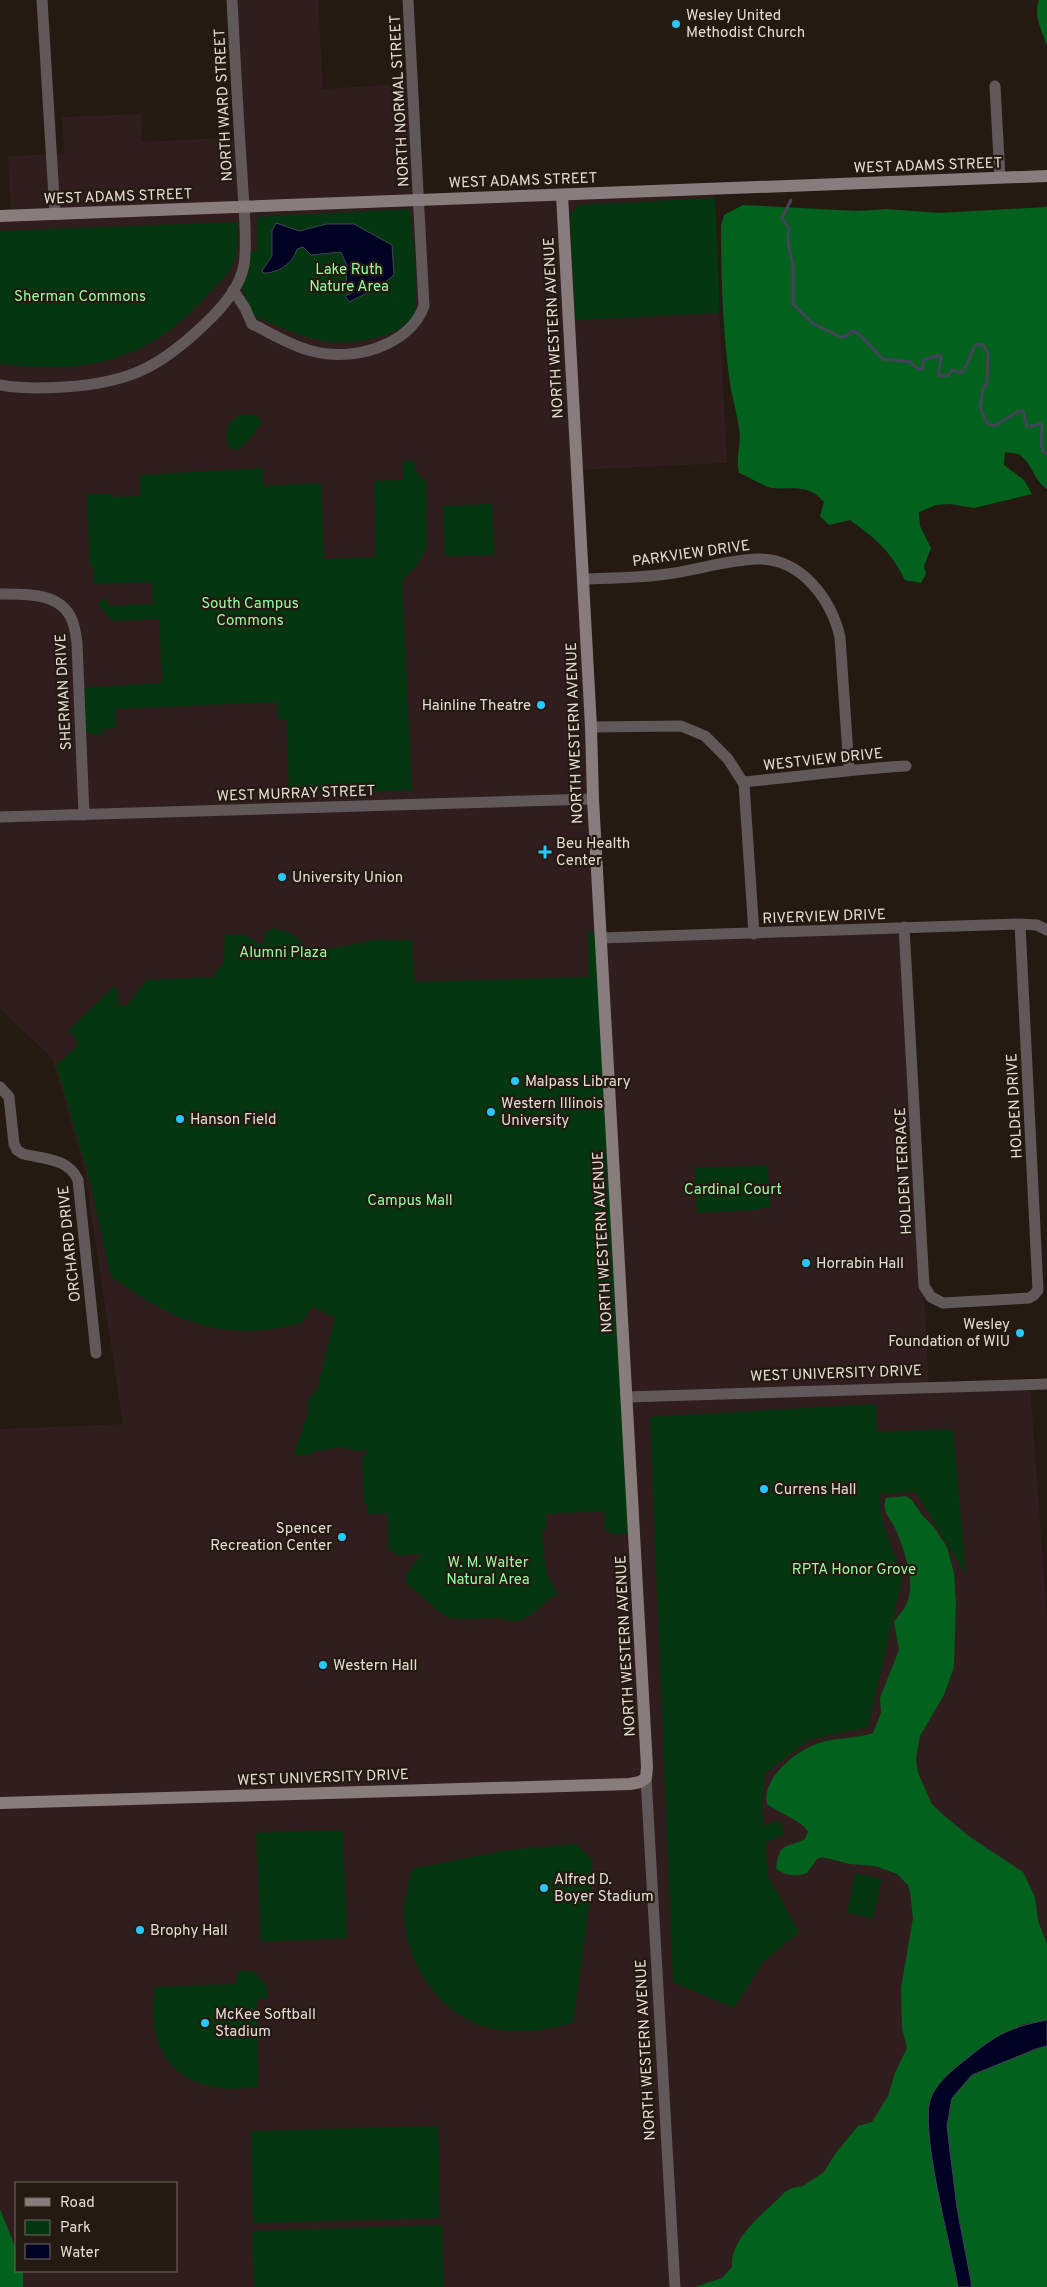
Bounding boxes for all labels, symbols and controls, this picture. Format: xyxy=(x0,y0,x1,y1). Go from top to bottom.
place label: Wesley United Methodist Church xyxy=(686,7,805,43)
street label: NORTH NORMAL STREET xyxy=(386,14,414,188)
marker: Wesley United Methodist Church xyxy=(670,18,682,30)
street label: NORTH WARD STREET xyxy=(211,28,238,182)
street label: WEST ADAMS STREET xyxy=(853,154,1003,179)
street label: WEST ADAMS STREET xyxy=(448,169,598,194)
street label: WEST ADAMS STREET xyxy=(43,185,193,210)
street label: NORTH WESTERN AVENUE xyxy=(540,237,569,419)
park label: Lake Ruth Nature Area xyxy=(309,261,389,297)
park label: Sherman Commons xyxy=(14,288,146,307)
street label: PARKVIEW DRIVE xyxy=(631,537,751,572)
park label: South Campus Commons xyxy=(201,595,299,631)
street label: SHERMAN DRIVE xyxy=(52,633,77,751)
street label: NORTH WESTERN AVENUE xyxy=(563,642,588,824)
place label: Hainline Theatre xyxy=(422,697,531,716)
marker: Hainline Theatre xyxy=(535,699,547,711)
street label: WESTVIEW DRIVE xyxy=(762,745,884,776)
street label: WEST MURRAY STREET xyxy=(216,782,376,807)
place label: Beu Health Center xyxy=(556,835,630,871)
marker: Beu Health Center xyxy=(538,845,552,859)
place label: University Union xyxy=(292,869,403,888)
marker: University Union xyxy=(276,871,288,883)
street label: RIVERVIEW DRIVE xyxy=(762,906,886,929)
park label: Alumni Plaza xyxy=(239,944,327,963)
street label: HOLDEN DRIVE xyxy=(1003,1053,1028,1159)
place label: Malpass Library xyxy=(525,1073,631,1092)
marker: Malpass Library xyxy=(509,1075,521,1087)
place label: Western Illinois University xyxy=(501,1095,603,1131)
marker: Western Illinois University xyxy=(485,1106,497,1118)
street label: HOLDEN TERRACE xyxy=(892,1107,917,1235)
place label: Hanson Field xyxy=(190,1111,276,1130)
marker: Hanson Field xyxy=(174,1113,186,1125)
street label: NORTH WESTERN AVENUE xyxy=(589,1151,618,1333)
park label: Cardinal Court xyxy=(684,1181,782,1200)
street label: ORCHARD DRIVE xyxy=(55,1185,86,1303)
park label: Campus Mall xyxy=(367,1192,453,1211)
place label: Horrabin Hall xyxy=(816,1255,904,1274)
marker: Horrabin Hall xyxy=(800,1257,812,1269)
place label: Wesley Foundation of WIU xyxy=(888,1316,1010,1352)
marker: Wesley Foundation of WIU xyxy=(1014,1327,1026,1339)
street label: WEST UNIVERSITY DRIVE xyxy=(750,1362,922,1387)
place label: Currens Hall xyxy=(774,1481,857,1500)
marker: Currens Hall xyxy=(758,1483,770,1495)
place label: Spencer Recreation Center xyxy=(210,1520,332,1556)
marker: Spencer Recreation Center xyxy=(336,1531,348,1543)
park label: W. M. Walter Natural Area xyxy=(446,1554,530,1590)
street label: NORTH WESTERN AVENUE xyxy=(612,1555,641,1737)
park label: RPTA Honor Grove xyxy=(792,1561,916,1580)
place label: Western Hall xyxy=(333,1657,417,1676)
marker: Western Hall xyxy=(317,1659,329,1671)
street label: WEST UNIVERSITY DRIVE xyxy=(237,1766,409,1791)
place label: Alfred D. Boyer Stadium xyxy=(554,1871,654,1907)
marker: Alfred D. Boyer Stadium xyxy=(538,1882,550,1894)
place label: Brophy Hall xyxy=(150,1922,228,1941)
marker: Brophy Hall xyxy=(134,1924,146,1936)
street label: NORTH WESTERN AVENUE xyxy=(632,1959,661,2141)
place label: McKee Softball Stadium xyxy=(215,2006,316,2042)
marker: McKee Softball Stadium xyxy=(199,2017,211,2029)
legend xyxy=(15,2182,178,2272)
text: Road xyxy=(60,2194,95,2213)
text: Park xyxy=(60,2219,91,2238)
text: Water xyxy=(60,2244,100,2263)

